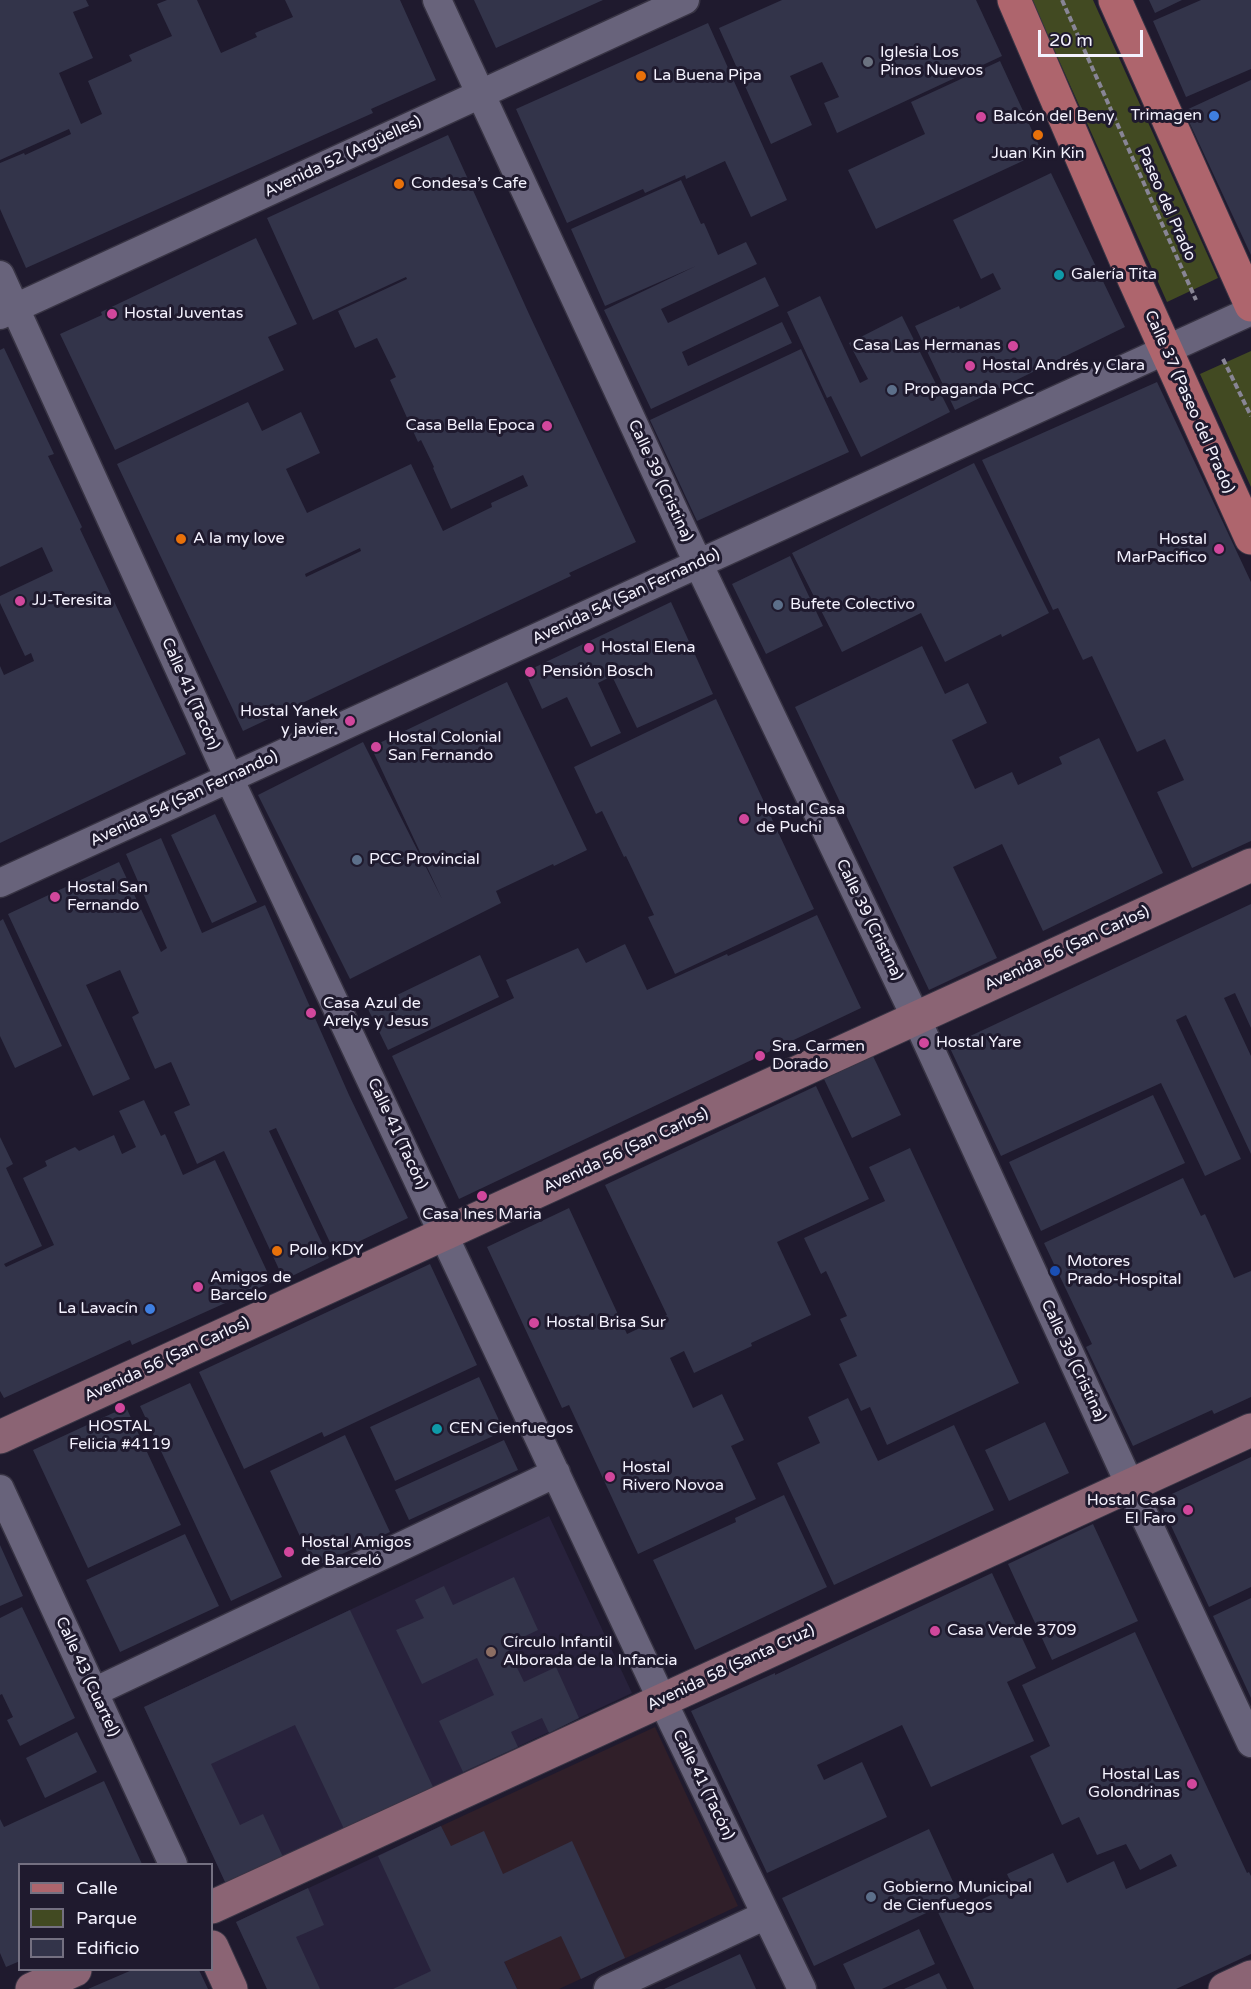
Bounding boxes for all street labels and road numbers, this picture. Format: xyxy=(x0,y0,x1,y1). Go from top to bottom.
street label: Avenida 52 (Argüelles) xyxy=(262,112,424,202)
street label: Paseo del Prado xyxy=(1132,144,1200,264)
street label: Calle 37 (Paseo del Prado) xyxy=(1140,308,1238,496)
street label: Calle 39 (Cristina) xyxy=(623,417,697,545)
street label: Avenida 54 (San Fernando) xyxy=(529,545,723,649)
street label: Calle 41 (Tacón) xyxy=(157,635,223,753)
street label: Avenida 54 (San Fernando) xyxy=(87,747,281,851)
street label: Calle 39 (Cristina) xyxy=(831,856,907,984)
street label: Avenida 56 (San Carlos) xyxy=(981,902,1153,996)
street label: Calle 41 (Tacón) xyxy=(363,1075,431,1193)
street label: Avenida 56 (San Carlos) xyxy=(540,1104,712,1198)
street label: Calle 39 (Cristina) xyxy=(1036,1297,1110,1425)
street label: Avenida 56 (San Carlos) xyxy=(81,1313,253,1407)
street label: Calle 43 (Cuartel) xyxy=(51,1614,123,1740)
street label: Avenida 58 (Santa Cruz) xyxy=(644,1621,818,1715)
street label: Calle 41 (Tacón) xyxy=(668,1727,738,1843)

